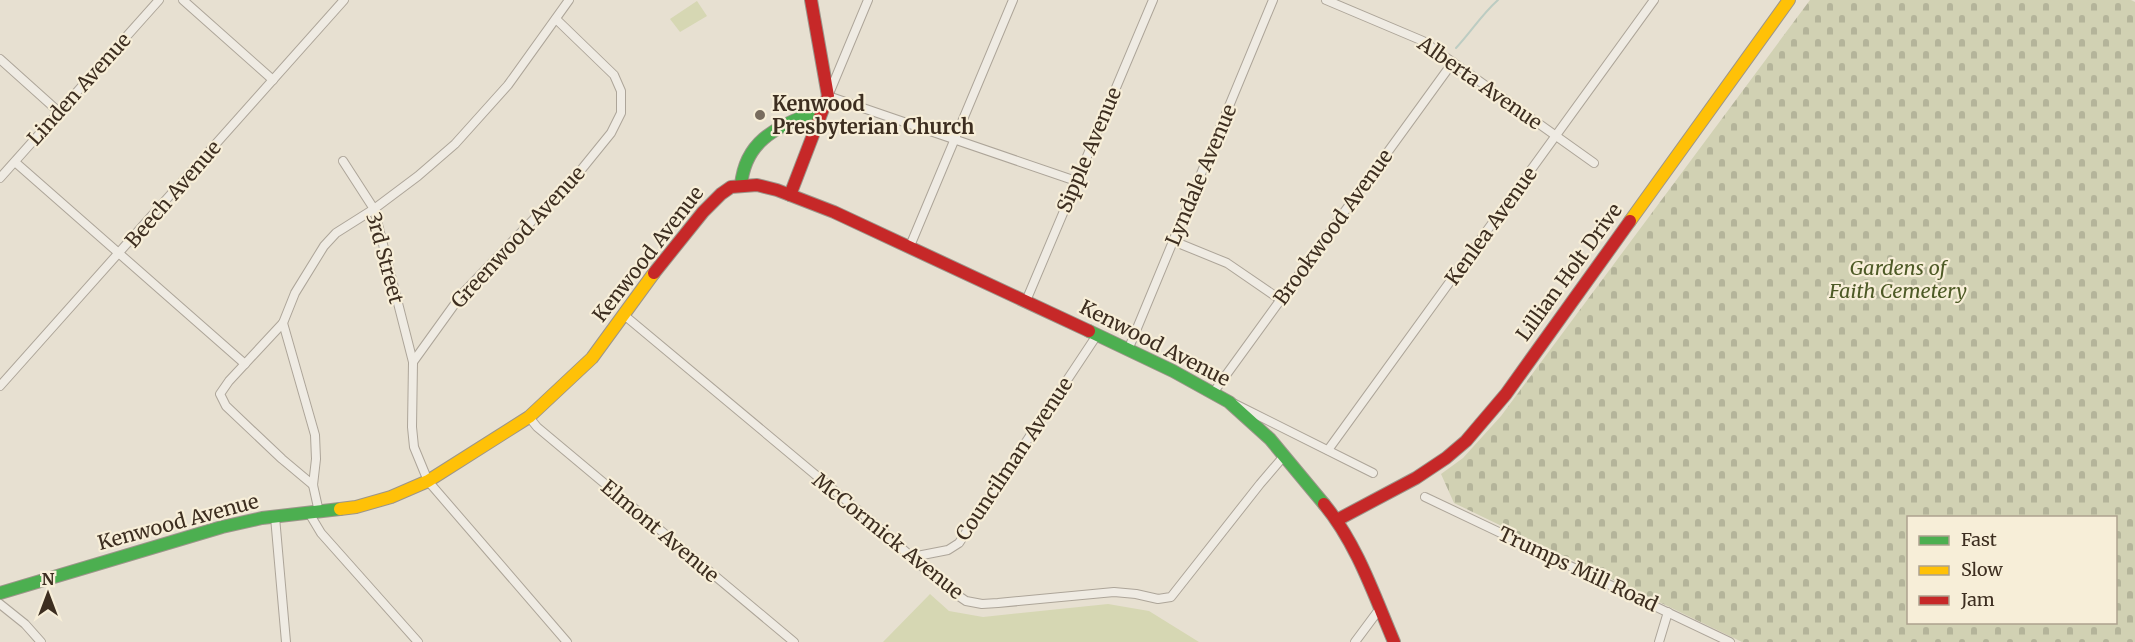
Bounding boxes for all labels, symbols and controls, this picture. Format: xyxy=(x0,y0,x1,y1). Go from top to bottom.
street label: Linden Avenue xyxy=(22,27,136,150)
street label: Alberta Avenue xyxy=(1413,30,1547,135)
street label: Sipple Avenue xyxy=(1051,83,1126,216)
place label: Kenwood Presbyterian Church xyxy=(772,91,975,139)
street label: Lyndale Avenue xyxy=(1160,100,1242,249)
marker: Kenwood Presbyterian Church xyxy=(753,108,767,122)
street label: Beech Avenue xyxy=(119,135,226,252)
street label: Brookwood Avenue xyxy=(1268,144,1397,309)
street label: Greenwood Avenue xyxy=(445,160,590,313)
street label: Kenlea Avenue xyxy=(1439,162,1542,290)
street label: Kenwood Avenue xyxy=(587,181,708,327)
street label: Lillian Holt Drive xyxy=(1510,198,1627,345)
street label: 3rd Street xyxy=(361,210,410,306)
park label: Gardens of Faith Cemetery xyxy=(1828,255,1967,303)
street label: Kenwood Avenue xyxy=(1076,294,1235,391)
street label: Councilman Avenue xyxy=(950,372,1078,545)
street label: McCormick Avenue xyxy=(808,467,969,604)
street label: Elmont Avenue xyxy=(596,474,724,587)
street label: Kenwood Avenue xyxy=(95,488,261,555)
legend xyxy=(1907,516,2117,624)
street label: Trumps Mill Road xyxy=(1494,521,1662,617)
text: Fast xyxy=(1961,528,1997,551)
text: Slow xyxy=(1961,558,2004,581)
north arrow xyxy=(18,564,78,624)
text: N xyxy=(42,569,55,589)
text: Jam xyxy=(1960,588,1995,611)

